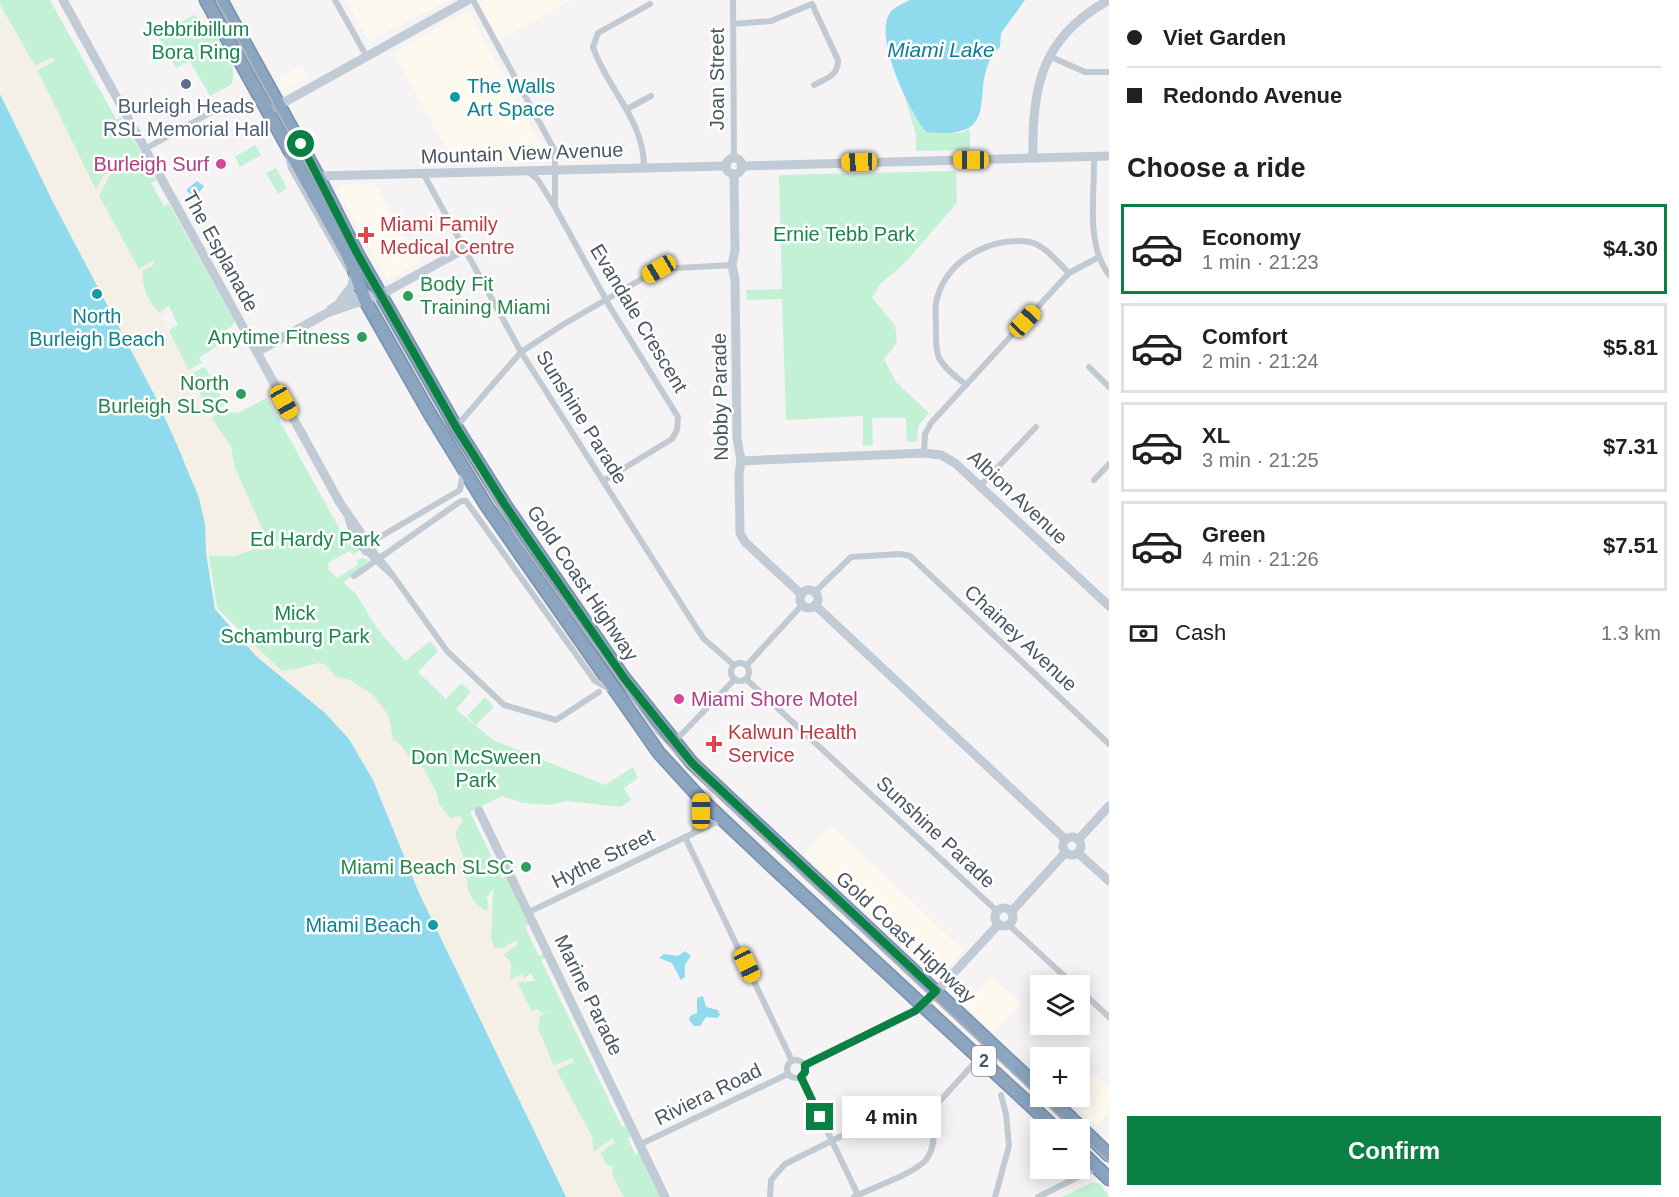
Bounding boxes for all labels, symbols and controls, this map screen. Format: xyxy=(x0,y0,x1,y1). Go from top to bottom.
park label: Jebbribillum Bora Ring xyxy=(143,18,249,63)
text: Viet Garden xyxy=(1163,25,1286,50)
street label: Joan Street xyxy=(706,27,728,130)
water label: Miami Lake xyxy=(887,38,995,61)
place label: The Walls Art Space xyxy=(467,75,555,120)
marker: Burleigh Heads RSL Memorial Hall xyxy=(179,77,193,91)
text: Redondo Avenue xyxy=(1163,83,1342,108)
marker: The Walls Art Space xyxy=(448,90,462,104)
place label: Burleigh Heads RSL Memorial Hall xyxy=(103,95,269,140)
route start xyxy=(287,130,314,157)
street label: Mountain View Avenue xyxy=(420,138,624,168)
car xyxy=(953,151,989,169)
car xyxy=(841,152,877,172)
place label: Burleigh Surf xyxy=(93,153,209,175)
text: Choose a ride xyxy=(1127,153,1306,183)
marker: Burleigh Surf xyxy=(214,157,228,171)
street label: The Esplanade xyxy=(179,187,263,315)
place label: Miami Family Medical Centre xyxy=(380,213,515,258)
icon: car xyxy=(1130,222,1184,276)
park label: Ernie Tebb Park xyxy=(773,223,916,245)
text: Economy xyxy=(1202,225,1301,250)
marker: Miami Family Medical Centre xyxy=(357,226,375,244)
text: $4.30 xyxy=(1603,236,1658,261)
street label: Evandale Crescent xyxy=(586,240,692,396)
text: 1 min · 21:23 xyxy=(1202,251,1319,273)
car xyxy=(639,252,679,286)
place label: Body Fit Training Miami xyxy=(420,273,550,318)
marker: North Burleigh Beach xyxy=(90,287,104,301)
marker: Body Fit Training Miami xyxy=(401,289,415,303)
car xyxy=(1006,302,1044,340)
place label: North Burleigh Beach xyxy=(29,305,165,350)
icon: car xyxy=(1130,321,1184,375)
text: Comfort xyxy=(1202,324,1288,349)
place label: Anytime Fitness xyxy=(208,326,350,348)
marker: Anytime Fitness xyxy=(355,330,369,344)
street label: Nobby Parade xyxy=(708,333,732,461)
text: $5.81 xyxy=(1603,335,1658,360)
street label: Sunshine Parade xyxy=(532,346,632,488)
text: 2 min · 21:24 xyxy=(1202,350,1319,372)
place label: North Burleigh SLSC xyxy=(98,372,229,417)
car xyxy=(267,382,301,422)
marker: North Burleigh SLSC xyxy=(234,387,248,401)
icon: car xyxy=(1130,420,1184,474)
text: XL xyxy=(1202,423,1230,448)
text: $7.31 xyxy=(1603,434,1658,459)
street label: Albion Avenue xyxy=(964,445,1072,549)
text: 3 min · 21:25 xyxy=(1202,449,1319,471)
street label: Gold Coast Highway xyxy=(523,501,643,665)
icon: car xyxy=(1130,519,1184,573)
text: Green xyxy=(1202,522,1266,547)
park label: Ed Hardy Park xyxy=(250,528,381,550)
text: $7.51 xyxy=(1603,533,1658,558)
text: 4 min · 21:26 xyxy=(1202,548,1319,570)
street label: Chainey Avenue xyxy=(960,580,1082,696)
park label: Mick Schamburg Park xyxy=(221,602,370,647)
icon: cash xyxy=(1127,617,1160,650)
text: Cash xyxy=(1175,620,1226,645)
text: 1.3 km xyxy=(1601,622,1661,644)
place label: Miami Shore Motel xyxy=(691,688,858,710)
marker: Miami Shore Motel xyxy=(672,692,686,706)
place label: Kalwun Health Service xyxy=(728,721,857,766)
marker: Kalwun Health Service xyxy=(705,735,723,753)
park label: Don McSween Park xyxy=(411,746,541,791)
street label: Sunshine Parade xyxy=(872,772,1000,892)
car xyxy=(692,793,710,829)
street label: Hythe Street xyxy=(548,824,658,892)
place label: Miami Beach SLSC xyxy=(341,856,514,878)
marker: Miami Beach SLSC xyxy=(519,860,533,874)
street label: Gold Coast Highway xyxy=(832,867,980,1007)
place label: Miami Beach xyxy=(305,914,421,936)
marker: Miami Beach xyxy=(426,918,440,932)
street label: Marine Parade xyxy=(550,931,628,1059)
car xyxy=(731,945,763,985)
map controls xyxy=(1030,975,1090,1179)
button: layers xyxy=(1030,975,1090,1035)
road number: 2 xyxy=(972,1046,996,1076)
button: + xyxy=(1030,1047,1090,1107)
street label: Riviera Road xyxy=(651,1059,765,1129)
callout: 4 min xyxy=(841,1096,940,1138)
route end xyxy=(806,1103,833,1130)
text: 4 min xyxy=(865,1106,918,1128)
button: Confirm xyxy=(1127,1116,1661,1185)
button: − xyxy=(1030,1119,1090,1179)

